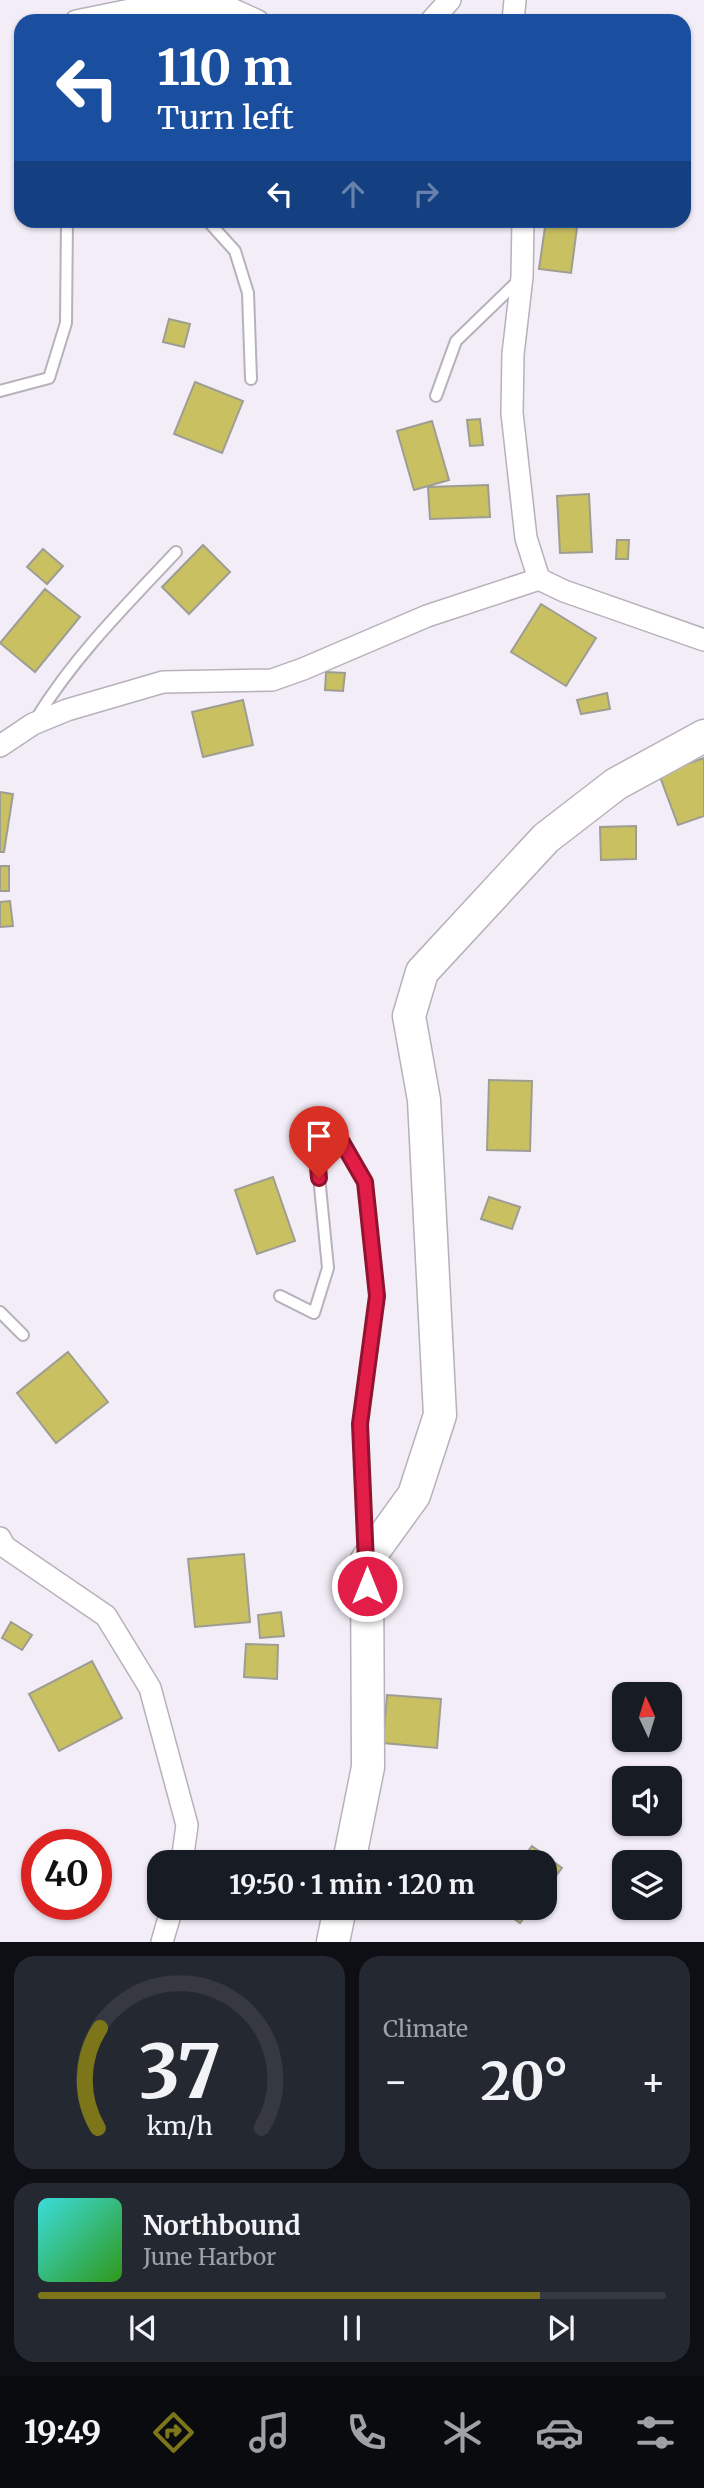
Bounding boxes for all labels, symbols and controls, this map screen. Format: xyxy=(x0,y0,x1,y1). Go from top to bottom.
text: 110 m xyxy=(157,37,292,98)
icon: left xyxy=(42,42,133,133)
text: Turn left xyxy=(157,98,294,138)
icon: left xyxy=(261,175,299,213)
icon: ahead xyxy=(334,175,372,213)
icon: right xyxy=(407,175,445,213)
pin xyxy=(289,1106,349,1178)
icon: arrive xyxy=(300,1117,338,1155)
position arrow xyxy=(330,1549,404,1623)
north arrow xyxy=(612,1682,682,1752)
map controls xyxy=(612,1682,682,1920)
button: sound xyxy=(612,1766,682,1836)
speed limit sign: 40 xyxy=(21,1829,112,1920)
button: layers xyxy=(612,1850,682,1920)
text: 19:50 · 1 min · 120 m xyxy=(229,1868,475,1901)
text: Climate xyxy=(383,2014,468,2043)
text: 37 xyxy=(138,2027,221,2119)
text: 20° xyxy=(480,2049,569,2114)
text: − xyxy=(383,2058,408,2105)
text: + xyxy=(641,2058,666,2105)
text: km/h xyxy=(146,2110,213,2142)
text: Northbound xyxy=(143,2209,301,2242)
text: June Harbor xyxy=(143,2242,276,2271)
icon: previous xyxy=(124,2309,162,2347)
icon: pause xyxy=(333,2309,371,2347)
icon: next xyxy=(542,2309,580,2347)
icon: directions xyxy=(149,2408,198,2457)
icon: music xyxy=(245,2408,294,2457)
icon: phone xyxy=(342,2408,391,2457)
icon: climate xyxy=(438,2408,487,2457)
icon: car xyxy=(535,2408,584,2457)
icon: filters xyxy=(631,2408,680,2457)
text: 19:49 xyxy=(24,2412,101,2452)

